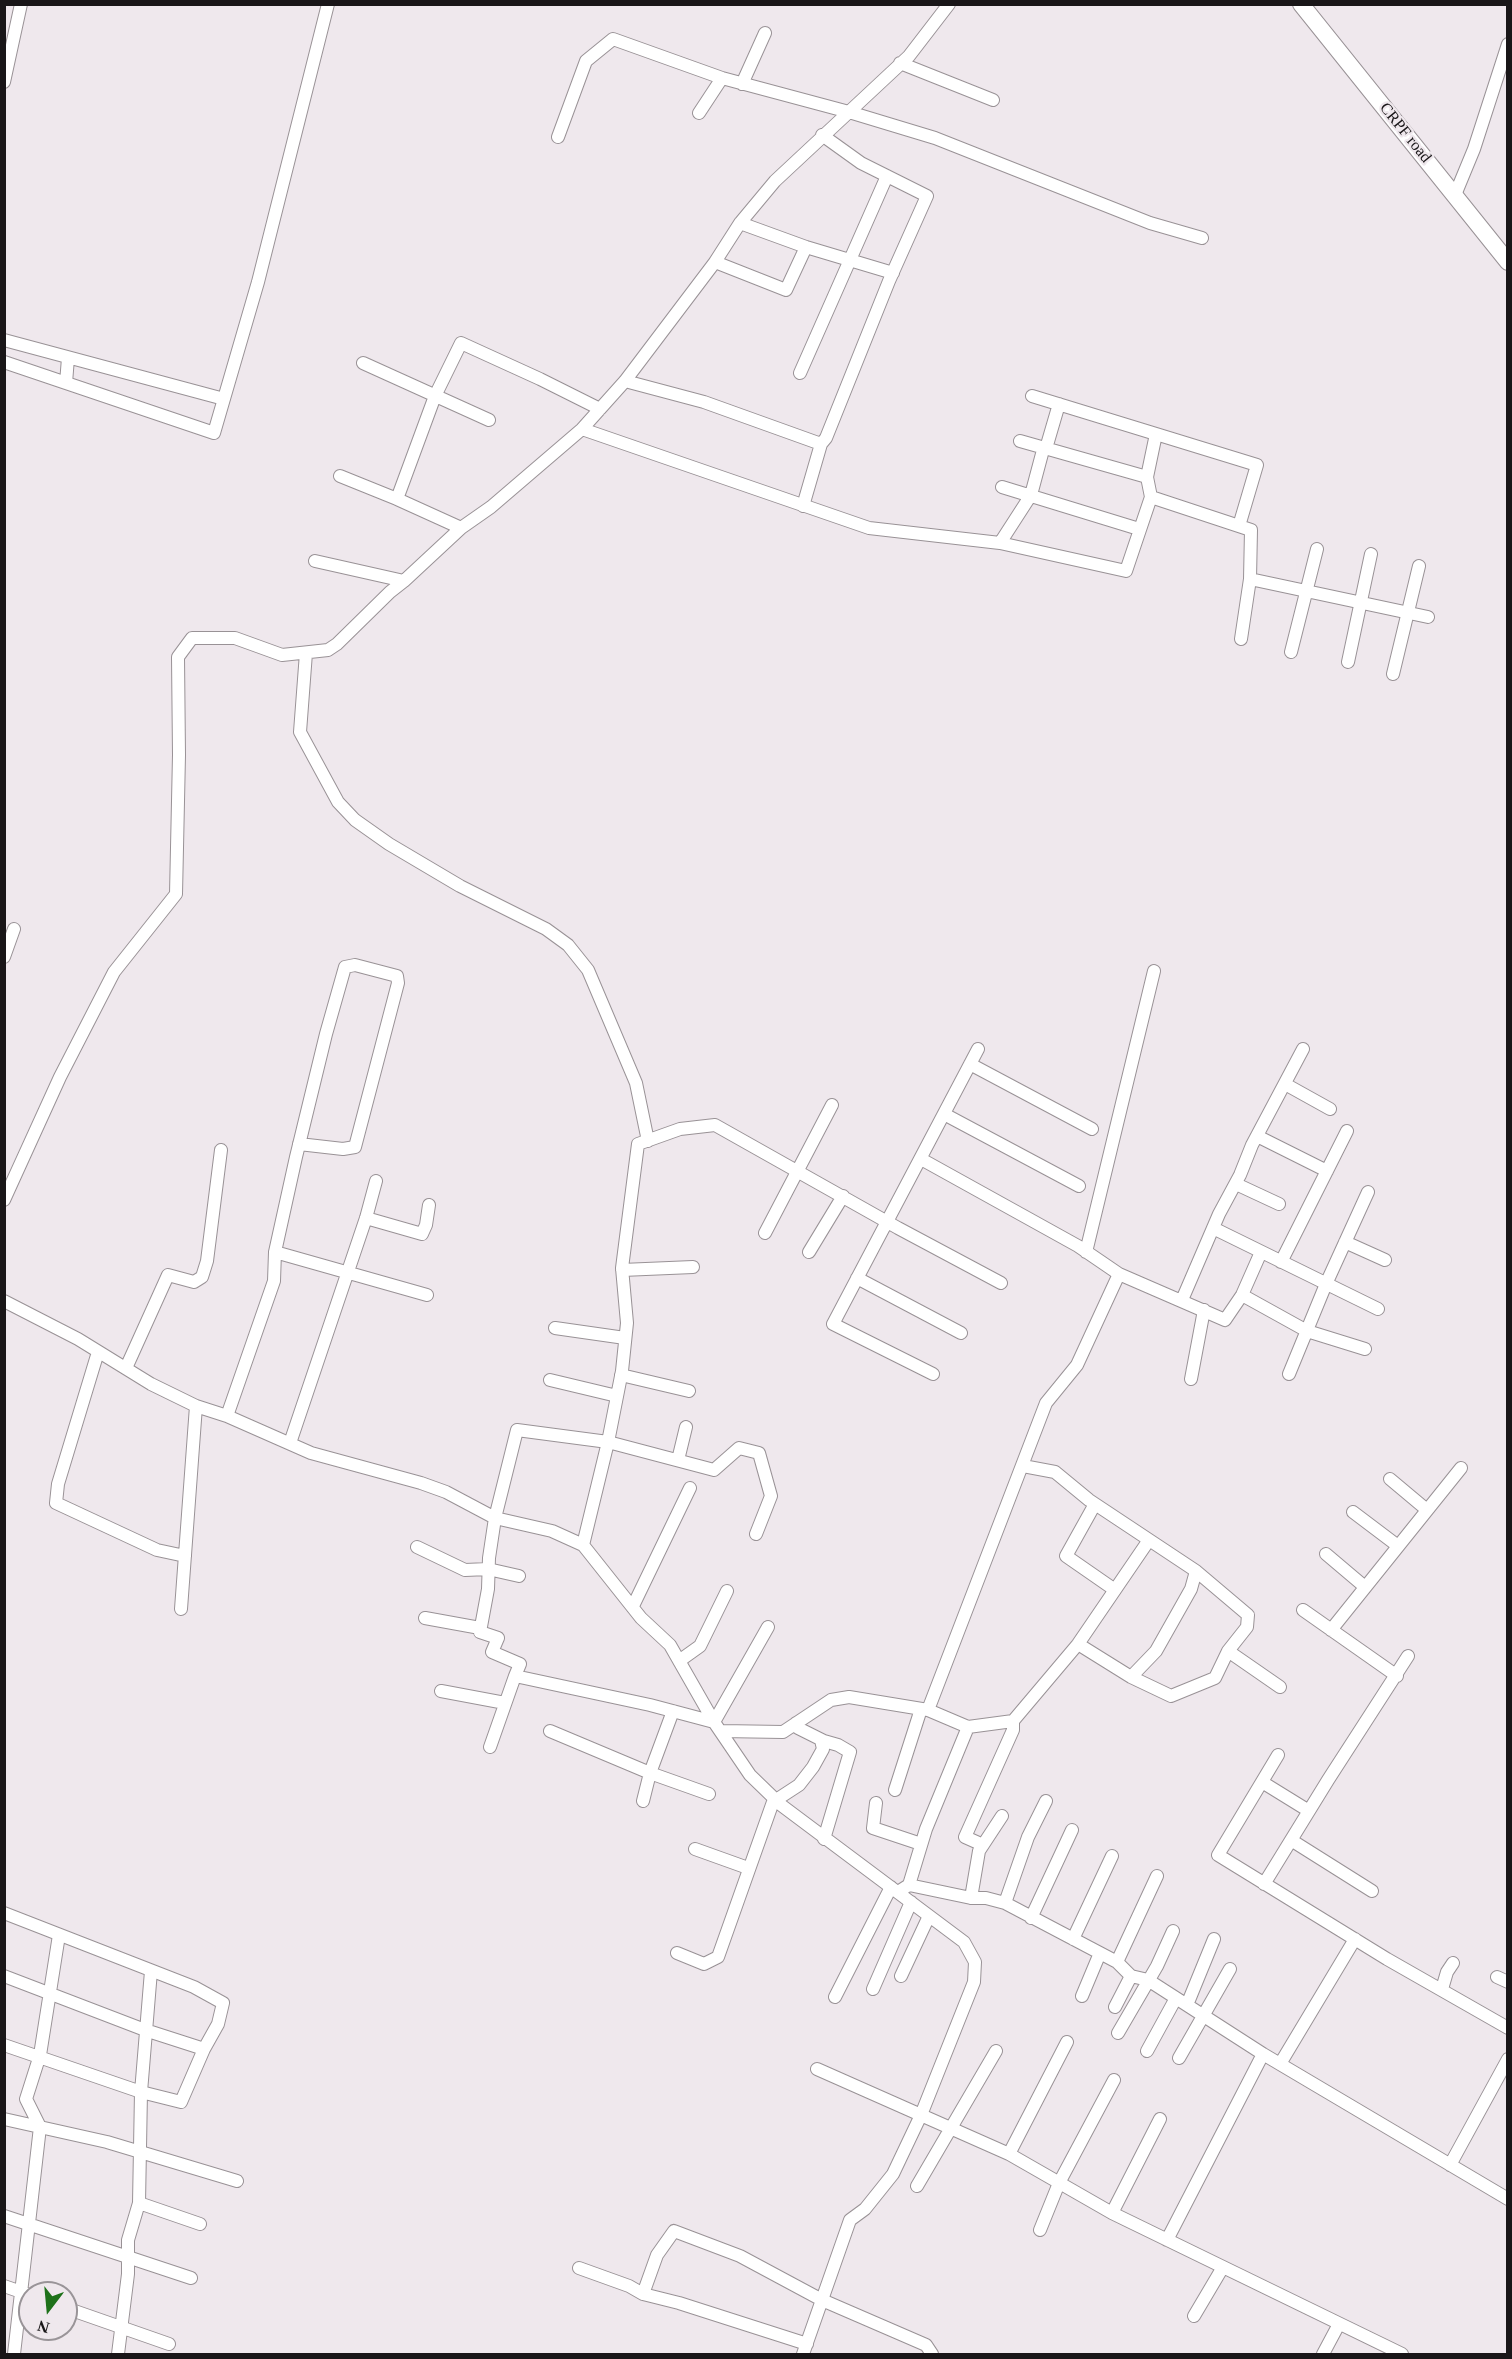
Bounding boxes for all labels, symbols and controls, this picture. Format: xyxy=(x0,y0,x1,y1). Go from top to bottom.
street label: CRPF road xyxy=(1375,99,1435,167)
north arrow xyxy=(18,2281,78,2341)
text: N xyxy=(36,2317,51,2337)

